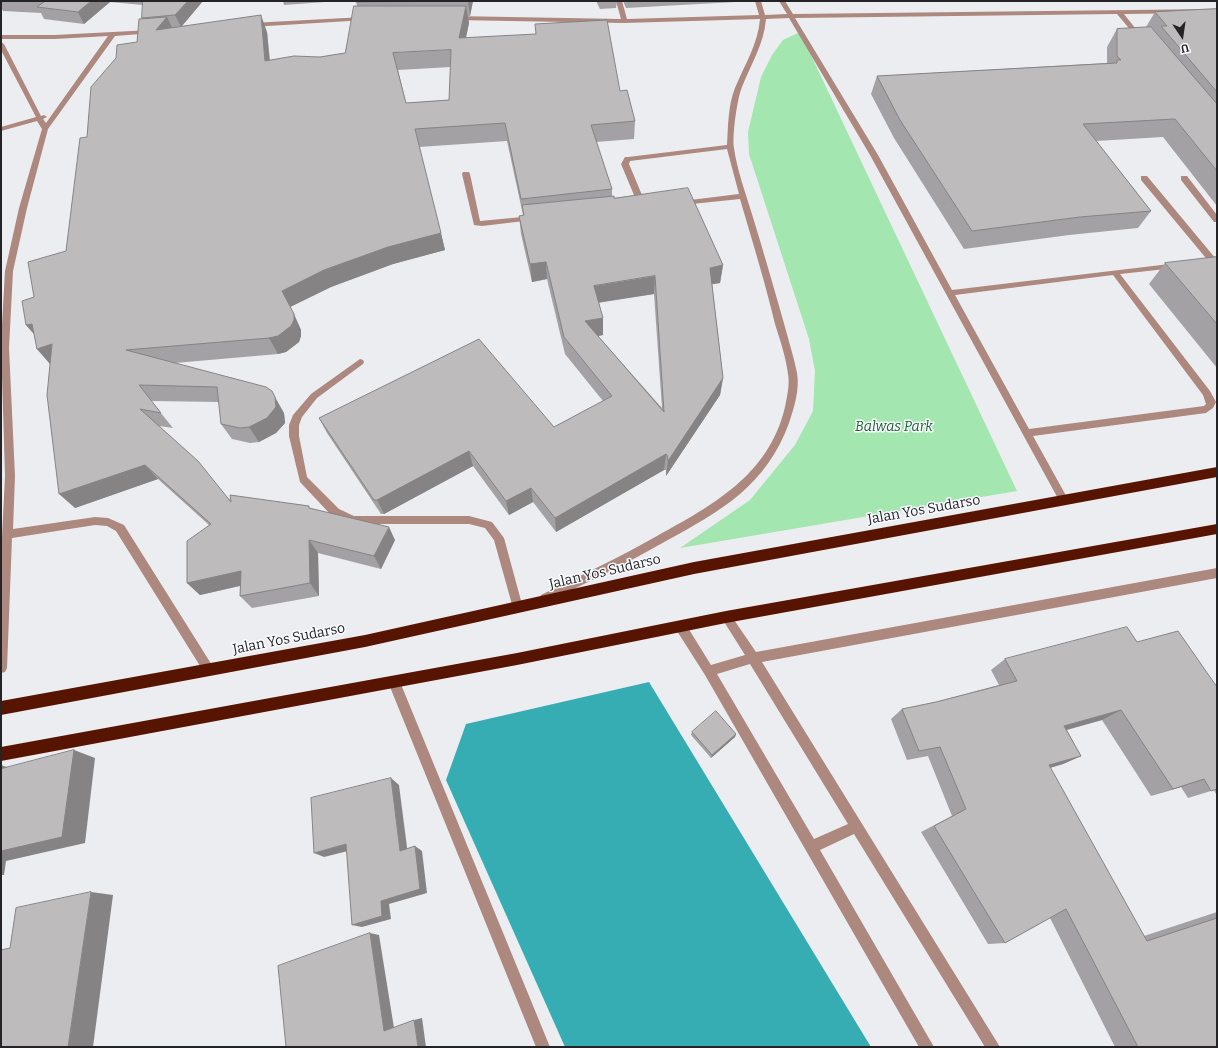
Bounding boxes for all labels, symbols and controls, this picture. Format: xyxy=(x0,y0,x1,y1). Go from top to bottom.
north arrow xyxy=(1162,16,1202,56)
text: U xyxy=(1179,41,1190,55)
park label: Balwas Park xyxy=(855,419,933,435)
street label: Jalan Yos Sudarso xyxy=(866,492,982,528)
street label: Jalan Yos Sudarso xyxy=(548,551,662,593)
street label: Jalan Yos Sudarso xyxy=(231,620,347,658)

